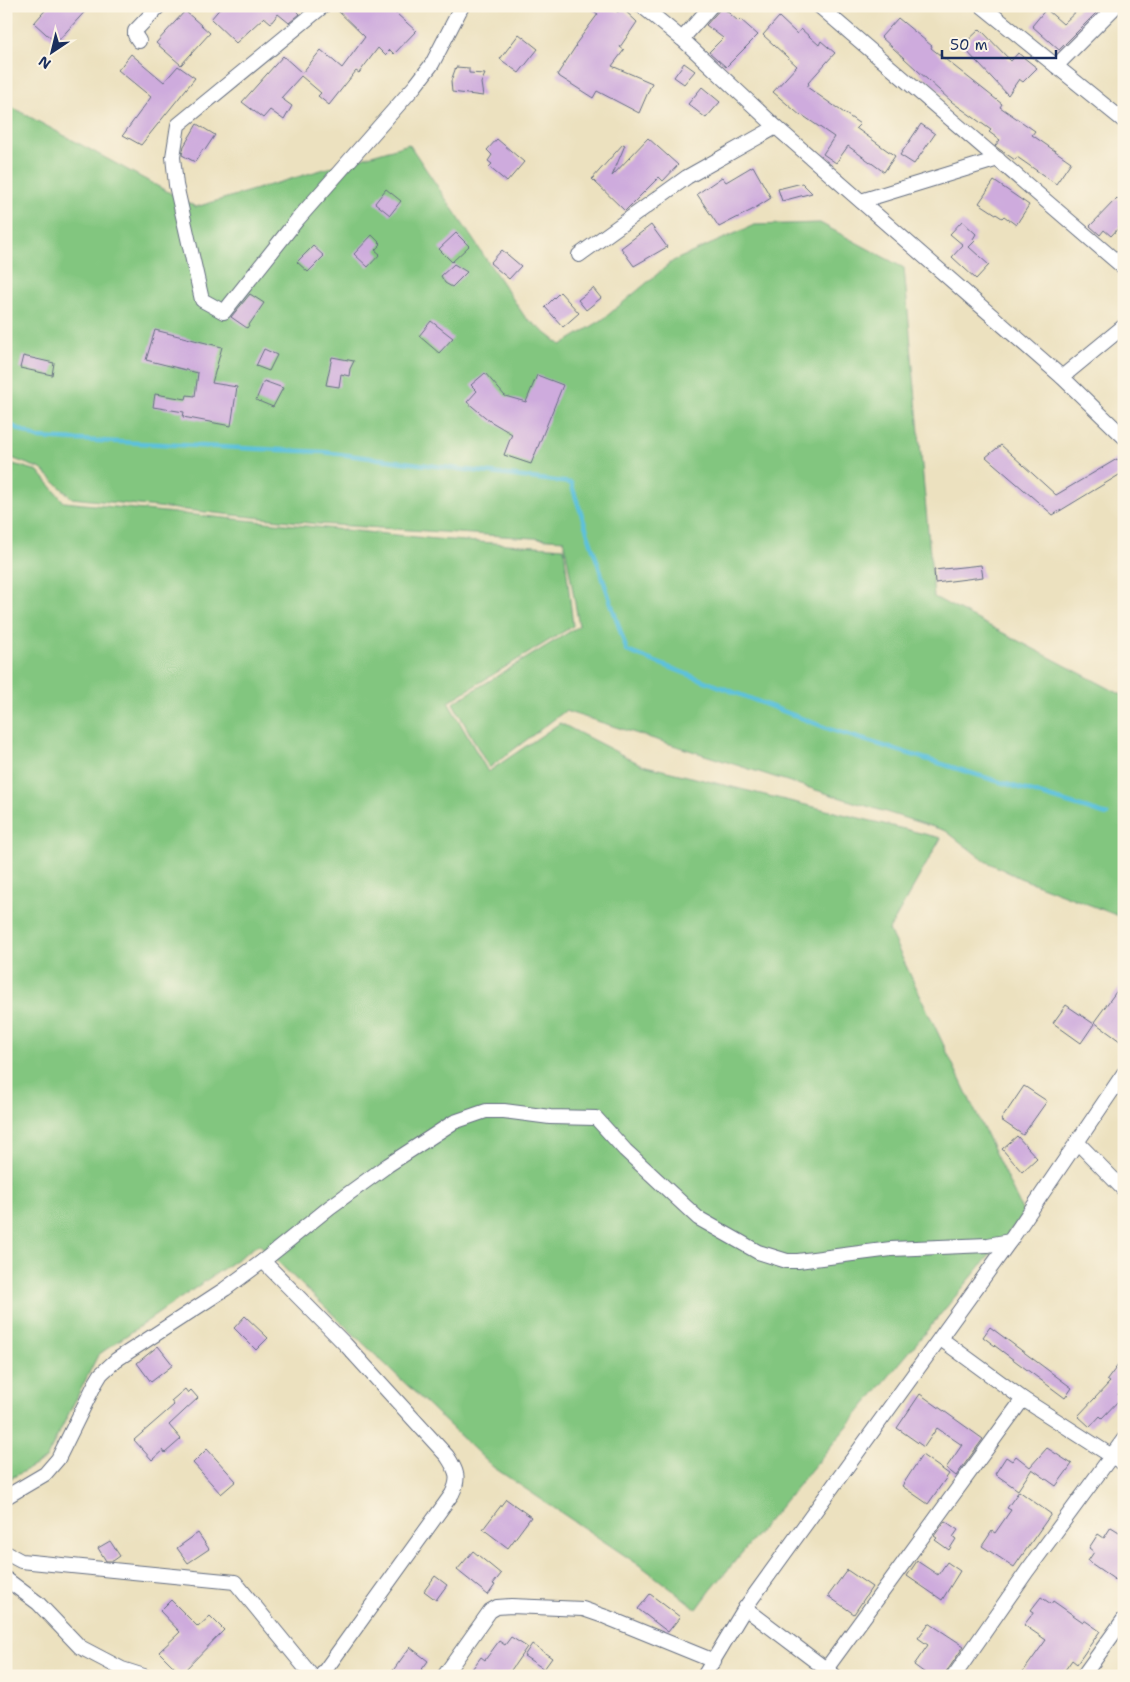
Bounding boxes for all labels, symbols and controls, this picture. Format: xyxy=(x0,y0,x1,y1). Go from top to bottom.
north arrow xyxy=(28,28,78,78)
scale bar xyxy=(942,28,1056,60)
text: 50 m xyxy=(950,35,988,55)
text: N xyxy=(35,52,54,73)

